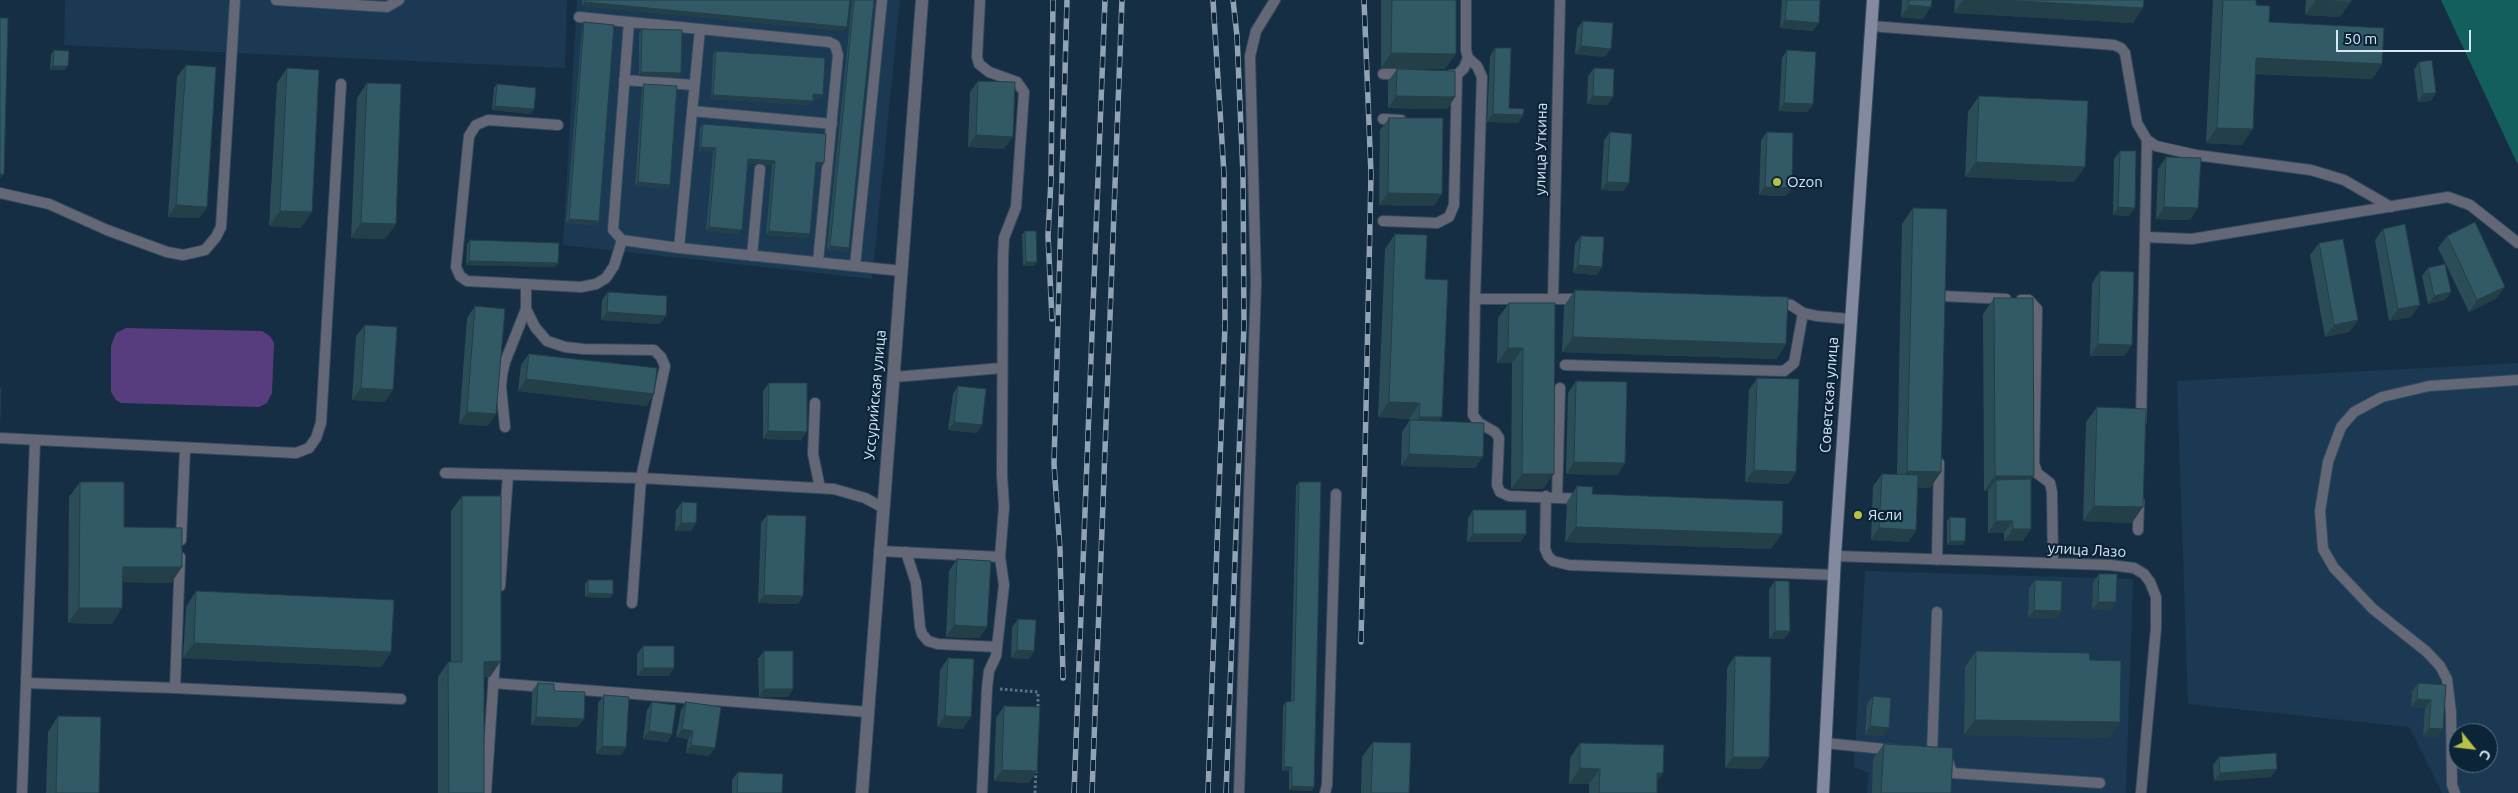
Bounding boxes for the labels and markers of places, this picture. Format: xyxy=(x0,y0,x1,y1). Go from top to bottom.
place label: Ozon xyxy=(1787,173,1823,191)
marker: Ozon xyxy=(1771,176,1783,188)
place label: Ясли xyxy=(1868,506,1902,524)
marker: Ясли xyxy=(1852,509,1864,521)

